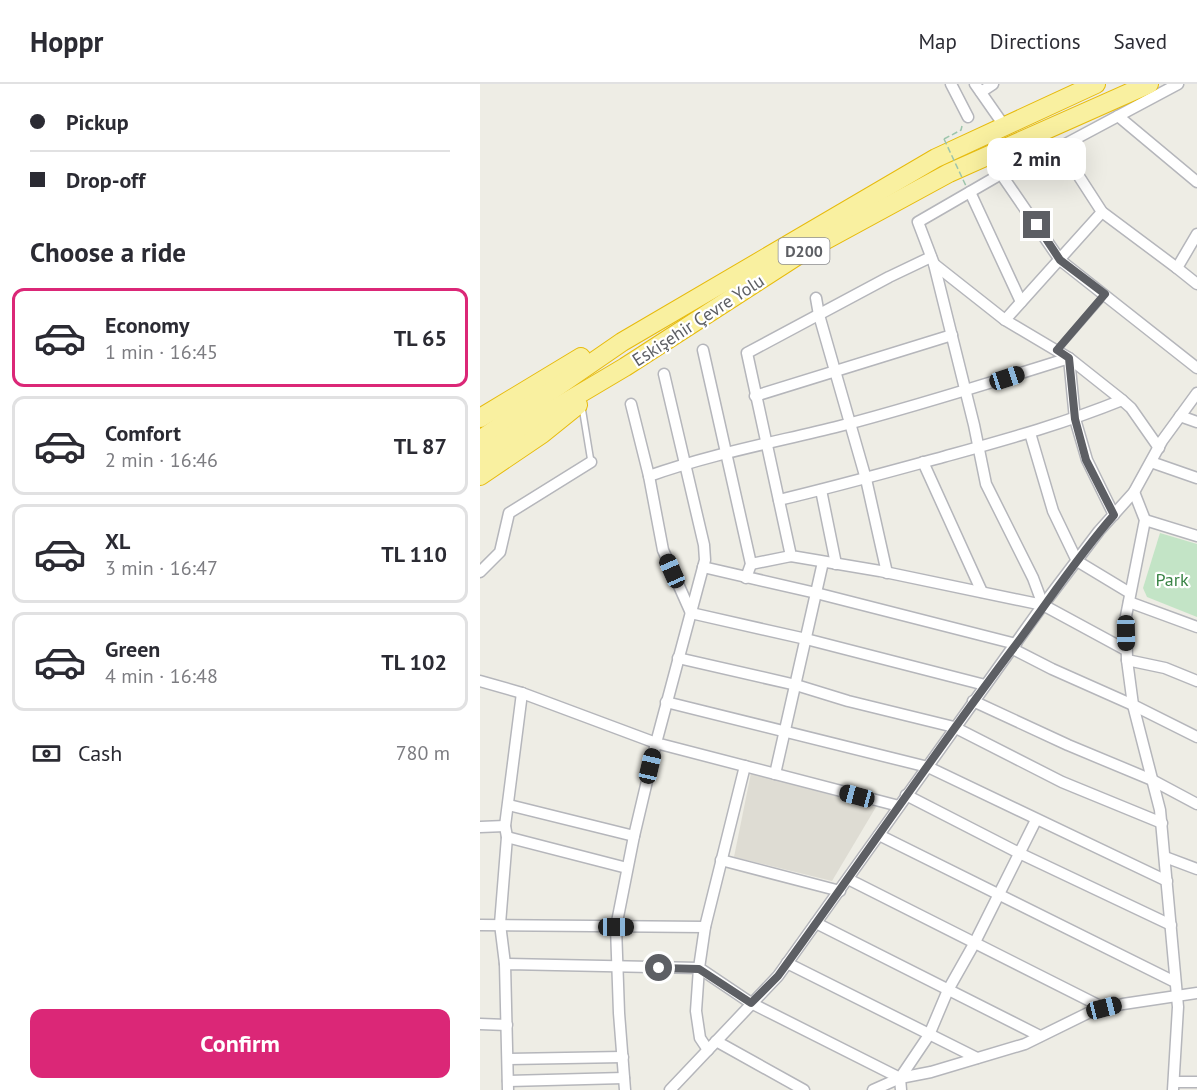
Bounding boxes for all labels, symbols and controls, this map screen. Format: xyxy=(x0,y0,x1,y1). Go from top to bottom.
text: Hoppr xyxy=(30,23,103,60)
text: Map xyxy=(918,28,957,55)
text: Directions xyxy=(990,28,1081,55)
text: Saved xyxy=(1114,28,1167,55)
text: Pickup xyxy=(66,108,129,136)
callout: 2 min xyxy=(988,138,1086,180)
text: 2 min xyxy=(1012,146,1061,172)
text: Drop-off xyxy=(66,166,145,194)
route end xyxy=(1023,211,1050,238)
text: Choose a ride xyxy=(30,235,186,269)
road number: D200 xyxy=(778,238,830,264)
street label: Eskişehir Çevre Yolu xyxy=(628,269,768,371)
icon: car xyxy=(33,311,87,365)
text: Economy xyxy=(105,311,189,339)
text: TL 65 xyxy=(394,324,447,352)
text: 1 min · 16:45 xyxy=(105,339,218,365)
car xyxy=(987,364,1027,392)
icon: car xyxy=(33,419,87,473)
text: Comfort xyxy=(105,419,181,447)
text: TL 87 xyxy=(394,432,447,460)
text: 2 min · 16:46 xyxy=(105,447,218,473)
icon: car xyxy=(33,527,87,581)
text: XL xyxy=(105,527,130,555)
text: TL 110 xyxy=(381,540,447,568)
car xyxy=(656,551,688,591)
text: 3 min · 16:47 xyxy=(105,555,218,581)
park label: Park xyxy=(1155,568,1189,591)
car xyxy=(1117,615,1135,651)
icon: car xyxy=(33,635,87,689)
text: Green xyxy=(105,635,160,663)
text: TL 102 xyxy=(381,648,447,676)
text: 4 min · 16:48 xyxy=(105,663,218,689)
icon: cash xyxy=(30,737,63,770)
text: Cash xyxy=(78,739,122,767)
text: 780 m xyxy=(396,740,450,766)
car xyxy=(637,746,663,786)
car xyxy=(837,783,877,809)
car xyxy=(598,918,634,936)
route start xyxy=(645,954,672,981)
car xyxy=(1084,995,1124,1021)
button: Confirm xyxy=(30,1009,450,1078)

